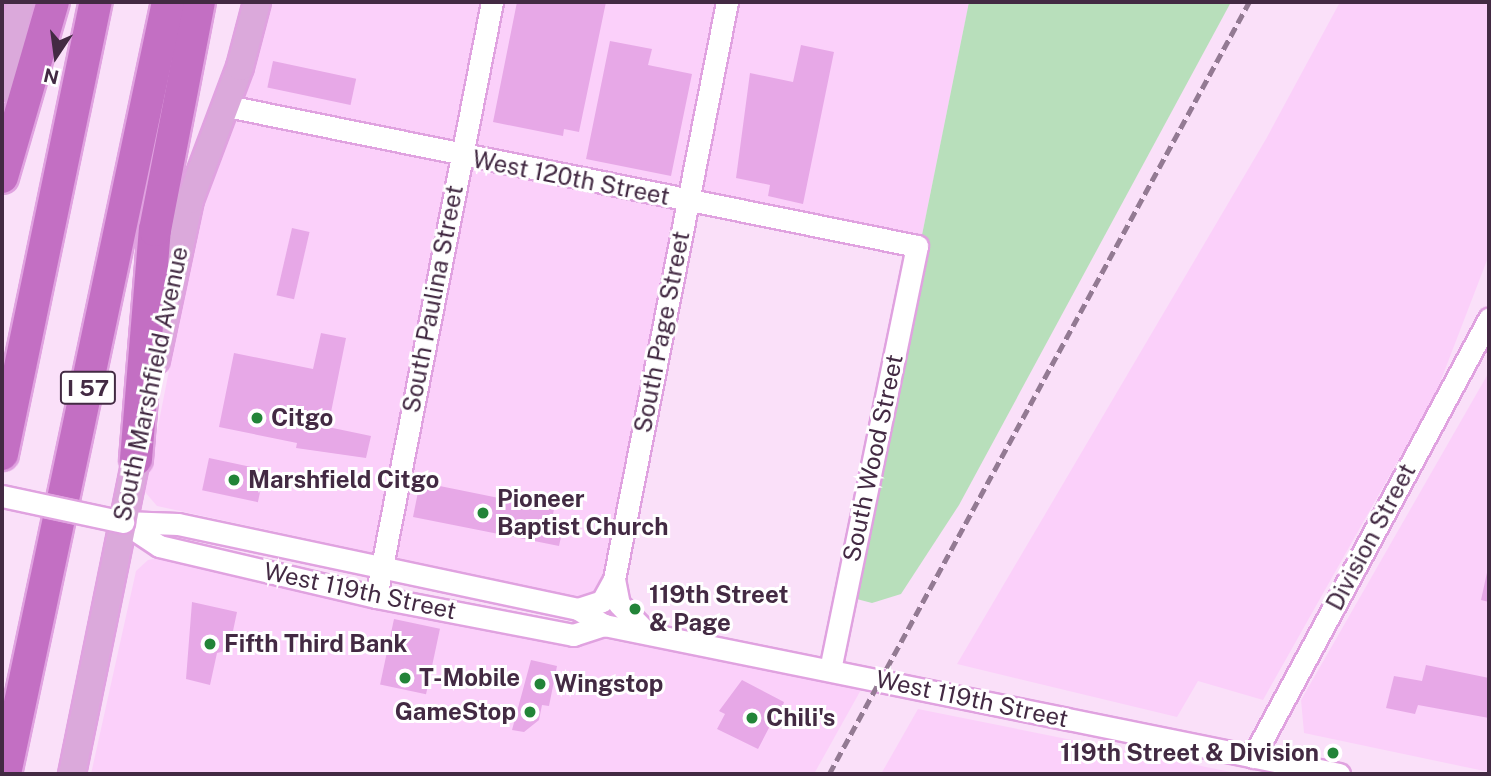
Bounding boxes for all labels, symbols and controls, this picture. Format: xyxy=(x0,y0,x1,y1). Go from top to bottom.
north arrow xyxy=(21,21,91,91)
text: N xyxy=(42,64,61,89)
street label: West 120th Street xyxy=(470,145,672,211)
street label: South Paulina Street xyxy=(397,183,469,415)
street label: South Page Street xyxy=(628,229,696,435)
street label: South Marshfield Avenue xyxy=(108,244,194,524)
street label: South Wood Street xyxy=(837,351,909,565)
road number: I 57 xyxy=(58,368,118,408)
place label: Citgo xyxy=(271,404,333,432)
marker: Citgo xyxy=(249,410,265,426)
street label: Division Street xyxy=(1320,459,1422,615)
place label: Marshfield Citgo xyxy=(248,466,439,494)
marker: Marshfield Citgo xyxy=(226,472,242,488)
place label: Pioneer Baptist Church xyxy=(497,485,669,541)
marker: Pioneer Baptist Church xyxy=(475,505,491,521)
street label: West 119th Street xyxy=(261,557,459,625)
place label: 119th Street & Page xyxy=(649,581,788,637)
marker: 119th Street & Page xyxy=(627,601,643,617)
place label: Fifth Third Bank xyxy=(224,630,408,658)
marker: Fifth Third Bank xyxy=(202,636,218,652)
place label: T-Mobile xyxy=(419,664,520,692)
street label: West 119th Street xyxy=(873,665,1071,733)
marker: T-Mobile xyxy=(397,670,413,686)
place label: Wingstop xyxy=(554,670,663,698)
marker: Wingstop xyxy=(532,676,548,692)
place label: GameStop xyxy=(395,698,516,726)
marker: GameStop xyxy=(522,704,538,720)
place label: Chili's xyxy=(766,704,835,732)
marker: Chili's xyxy=(744,710,760,726)
place label: 119th Street & Division xyxy=(1060,739,1319,767)
marker: 119th Street & Division xyxy=(1325,745,1341,761)

